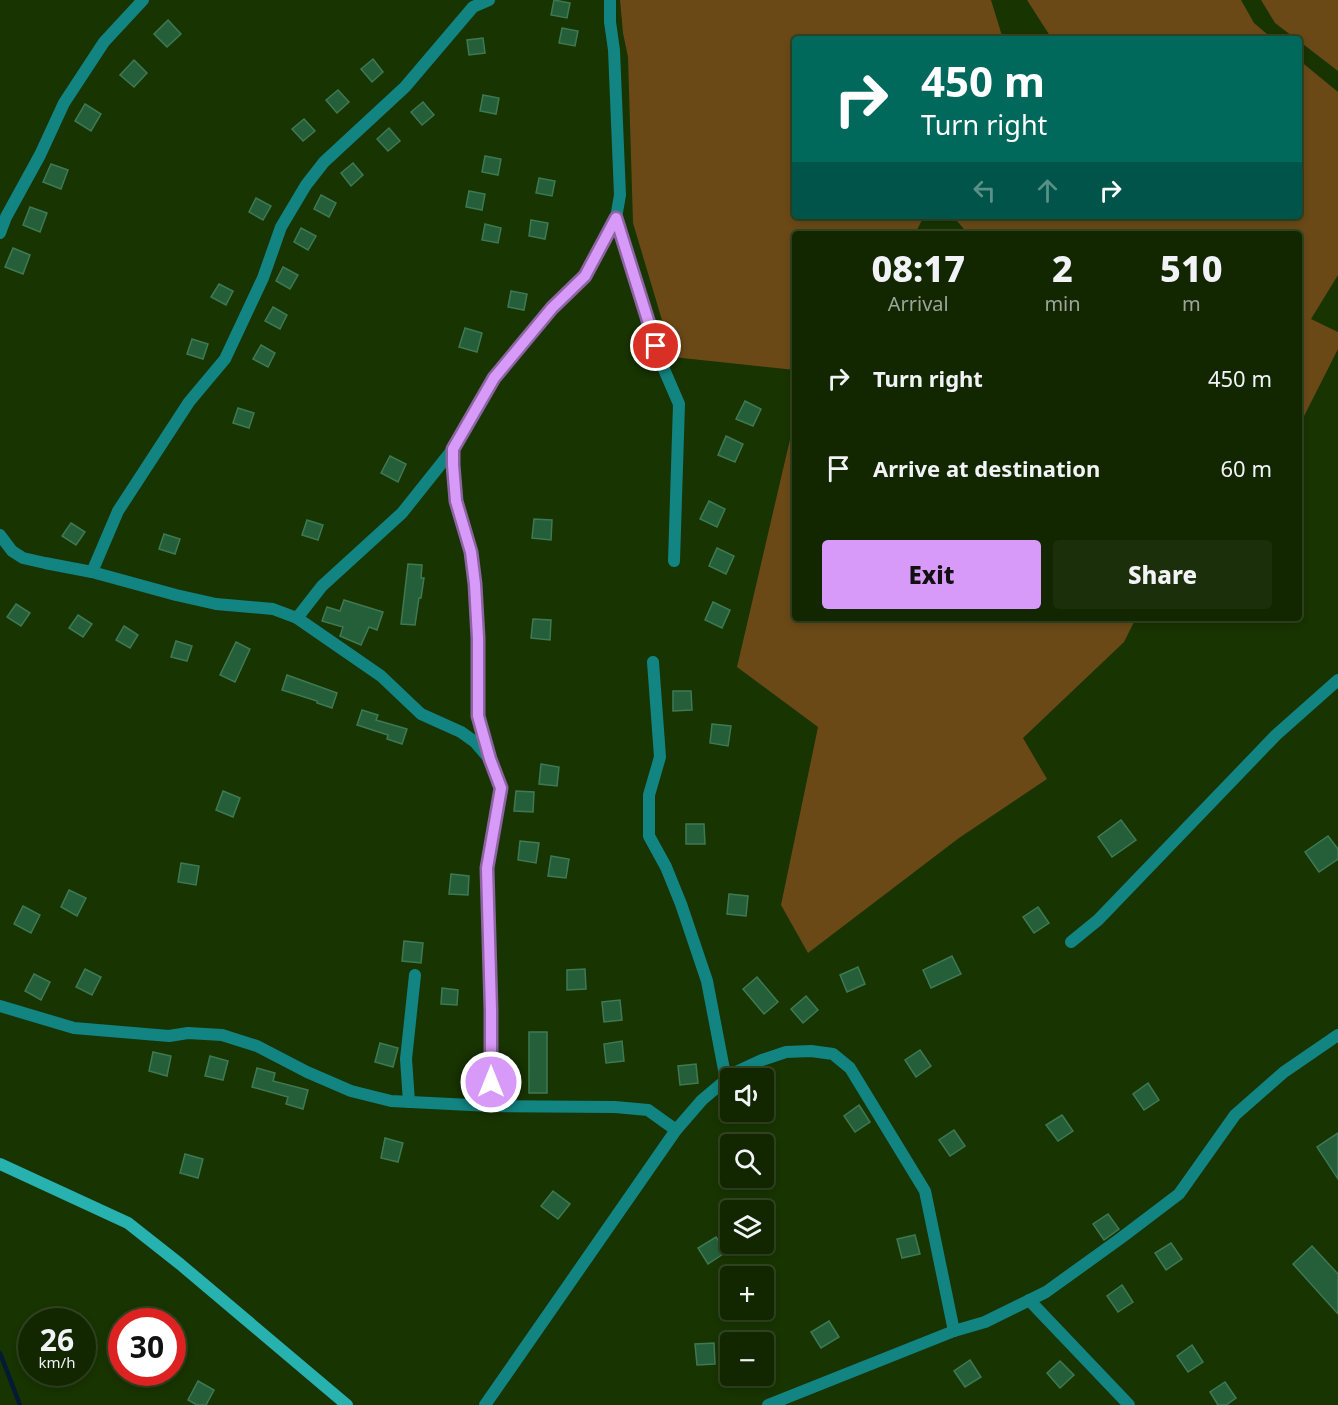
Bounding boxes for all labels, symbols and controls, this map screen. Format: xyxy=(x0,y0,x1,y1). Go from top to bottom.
text: 450 m xyxy=(921,52,1045,109)
icon: right xyxy=(822,60,900,138)
text: Turn right xyxy=(921,106,1047,143)
icon: left xyxy=(968,174,1001,207)
icon: ahead xyxy=(1031,174,1064,207)
icon: right xyxy=(1094,174,1127,207)
text: 08:17 xyxy=(871,244,965,293)
text: 2 xyxy=(1052,244,1073,293)
text: 510 xyxy=(1160,244,1223,293)
text: Arrival xyxy=(888,290,949,317)
text: min xyxy=(1044,290,1081,317)
text: m xyxy=(1182,290,1201,317)
pin xyxy=(630,320,681,371)
icon: arrive xyxy=(639,329,672,362)
icon: right xyxy=(822,362,855,395)
text: Turn right xyxy=(873,363,983,393)
text: 450 m xyxy=(1208,363,1272,393)
icon: arrive xyxy=(822,452,855,485)
text: Arrive at destination xyxy=(873,453,1100,483)
text: 60 m xyxy=(1221,453,1272,483)
button: Exit xyxy=(822,540,1041,609)
button: Share xyxy=(1053,540,1272,609)
position arrow xyxy=(459,1050,523,1114)
map controls xyxy=(720,1068,774,1386)
button: sound xyxy=(720,1068,774,1122)
button: search xyxy=(720,1134,774,1188)
button: layers xyxy=(720,1200,774,1254)
button: + xyxy=(720,1266,774,1320)
speed limit sign: 30 xyxy=(108,1308,186,1386)
text: 26 xyxy=(40,1319,74,1360)
button: − xyxy=(720,1332,774,1386)
text: km/h xyxy=(39,1352,75,1372)

